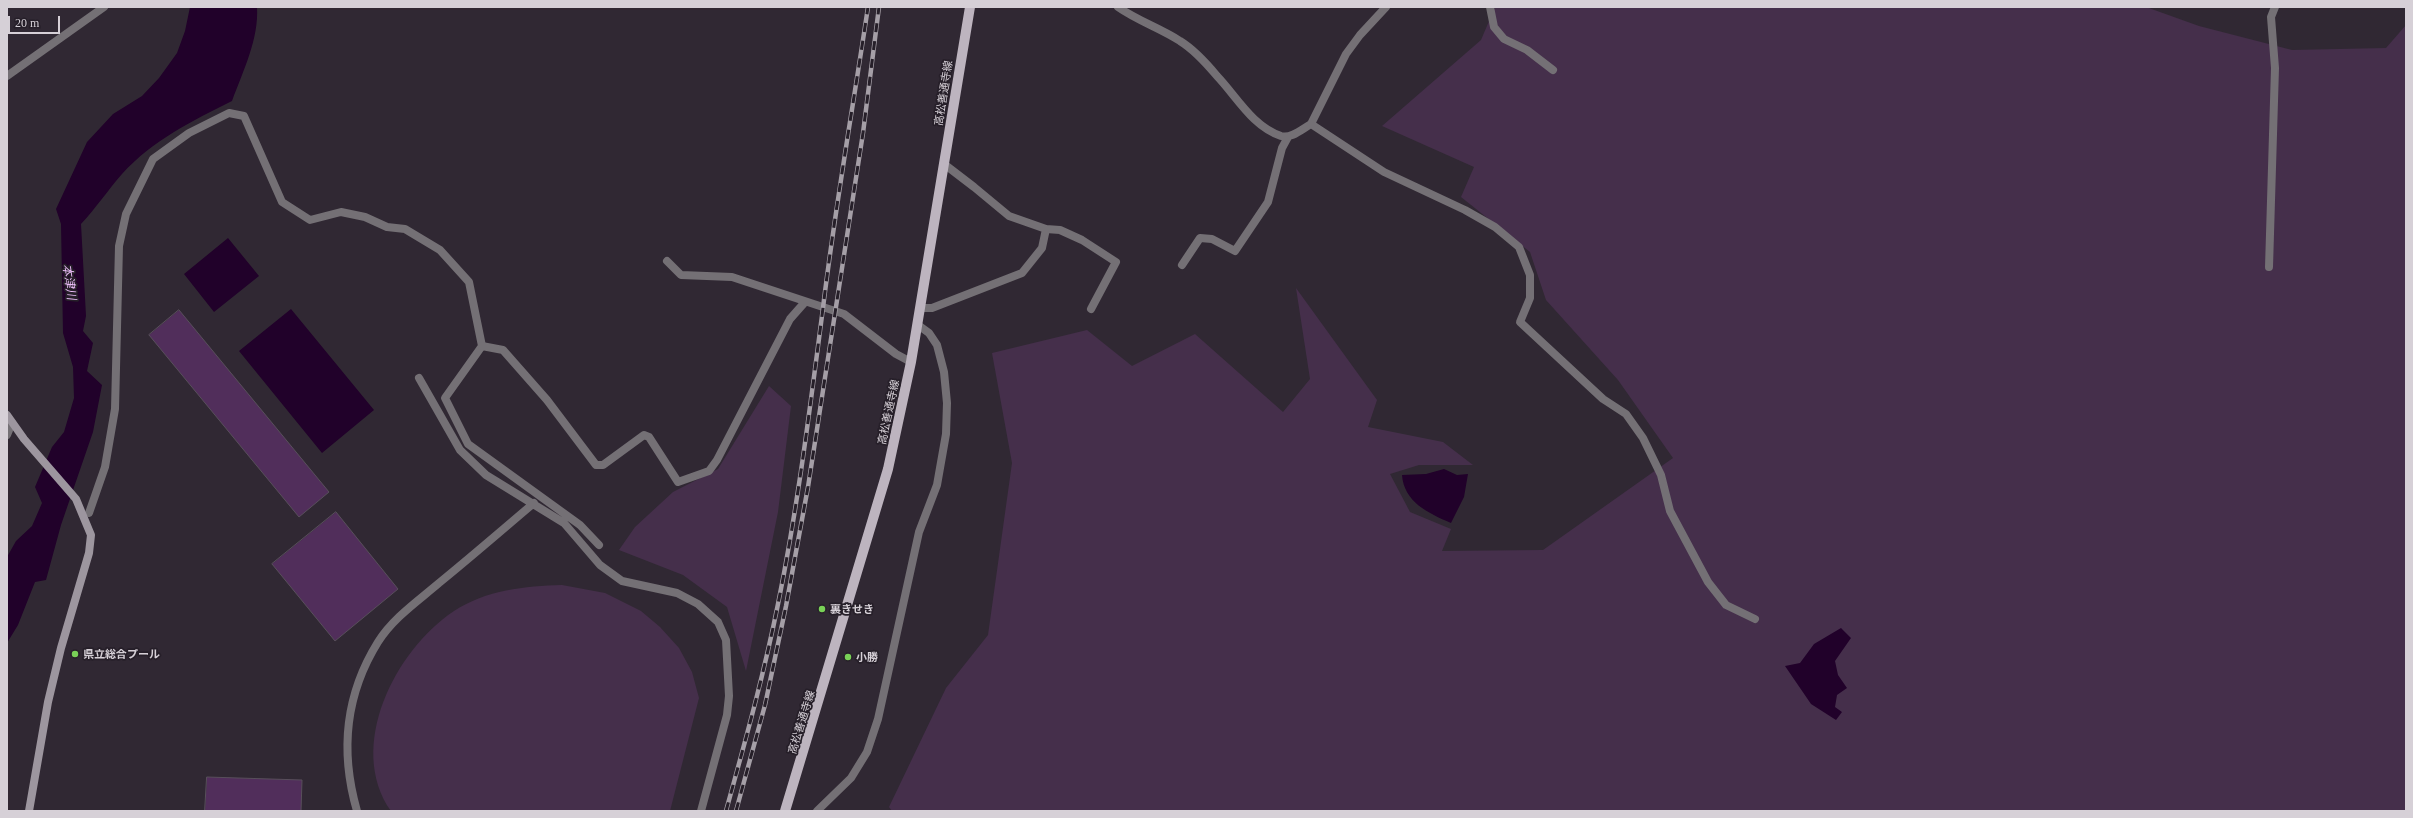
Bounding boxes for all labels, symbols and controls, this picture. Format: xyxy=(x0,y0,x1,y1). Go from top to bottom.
scale bar xyxy=(10,8,62,34)
text: 20 m xyxy=(15,16,39,30)
street label: 高松善通寺線 xyxy=(931,59,955,127)
water label: 本津川 xyxy=(60,263,80,301)
street label: 高松善通寺線 xyxy=(875,378,901,446)
place label: 裏きせき xyxy=(830,602,874,616)
marker: 裏きせき xyxy=(817,604,827,614)
place label: 県立総合プール xyxy=(83,647,160,661)
marker: 県立総合プール xyxy=(70,649,80,659)
place label: 小勝 xyxy=(856,650,878,664)
marker: 小勝 xyxy=(843,652,853,662)
street label: 高松善通寺線 xyxy=(785,689,817,755)

